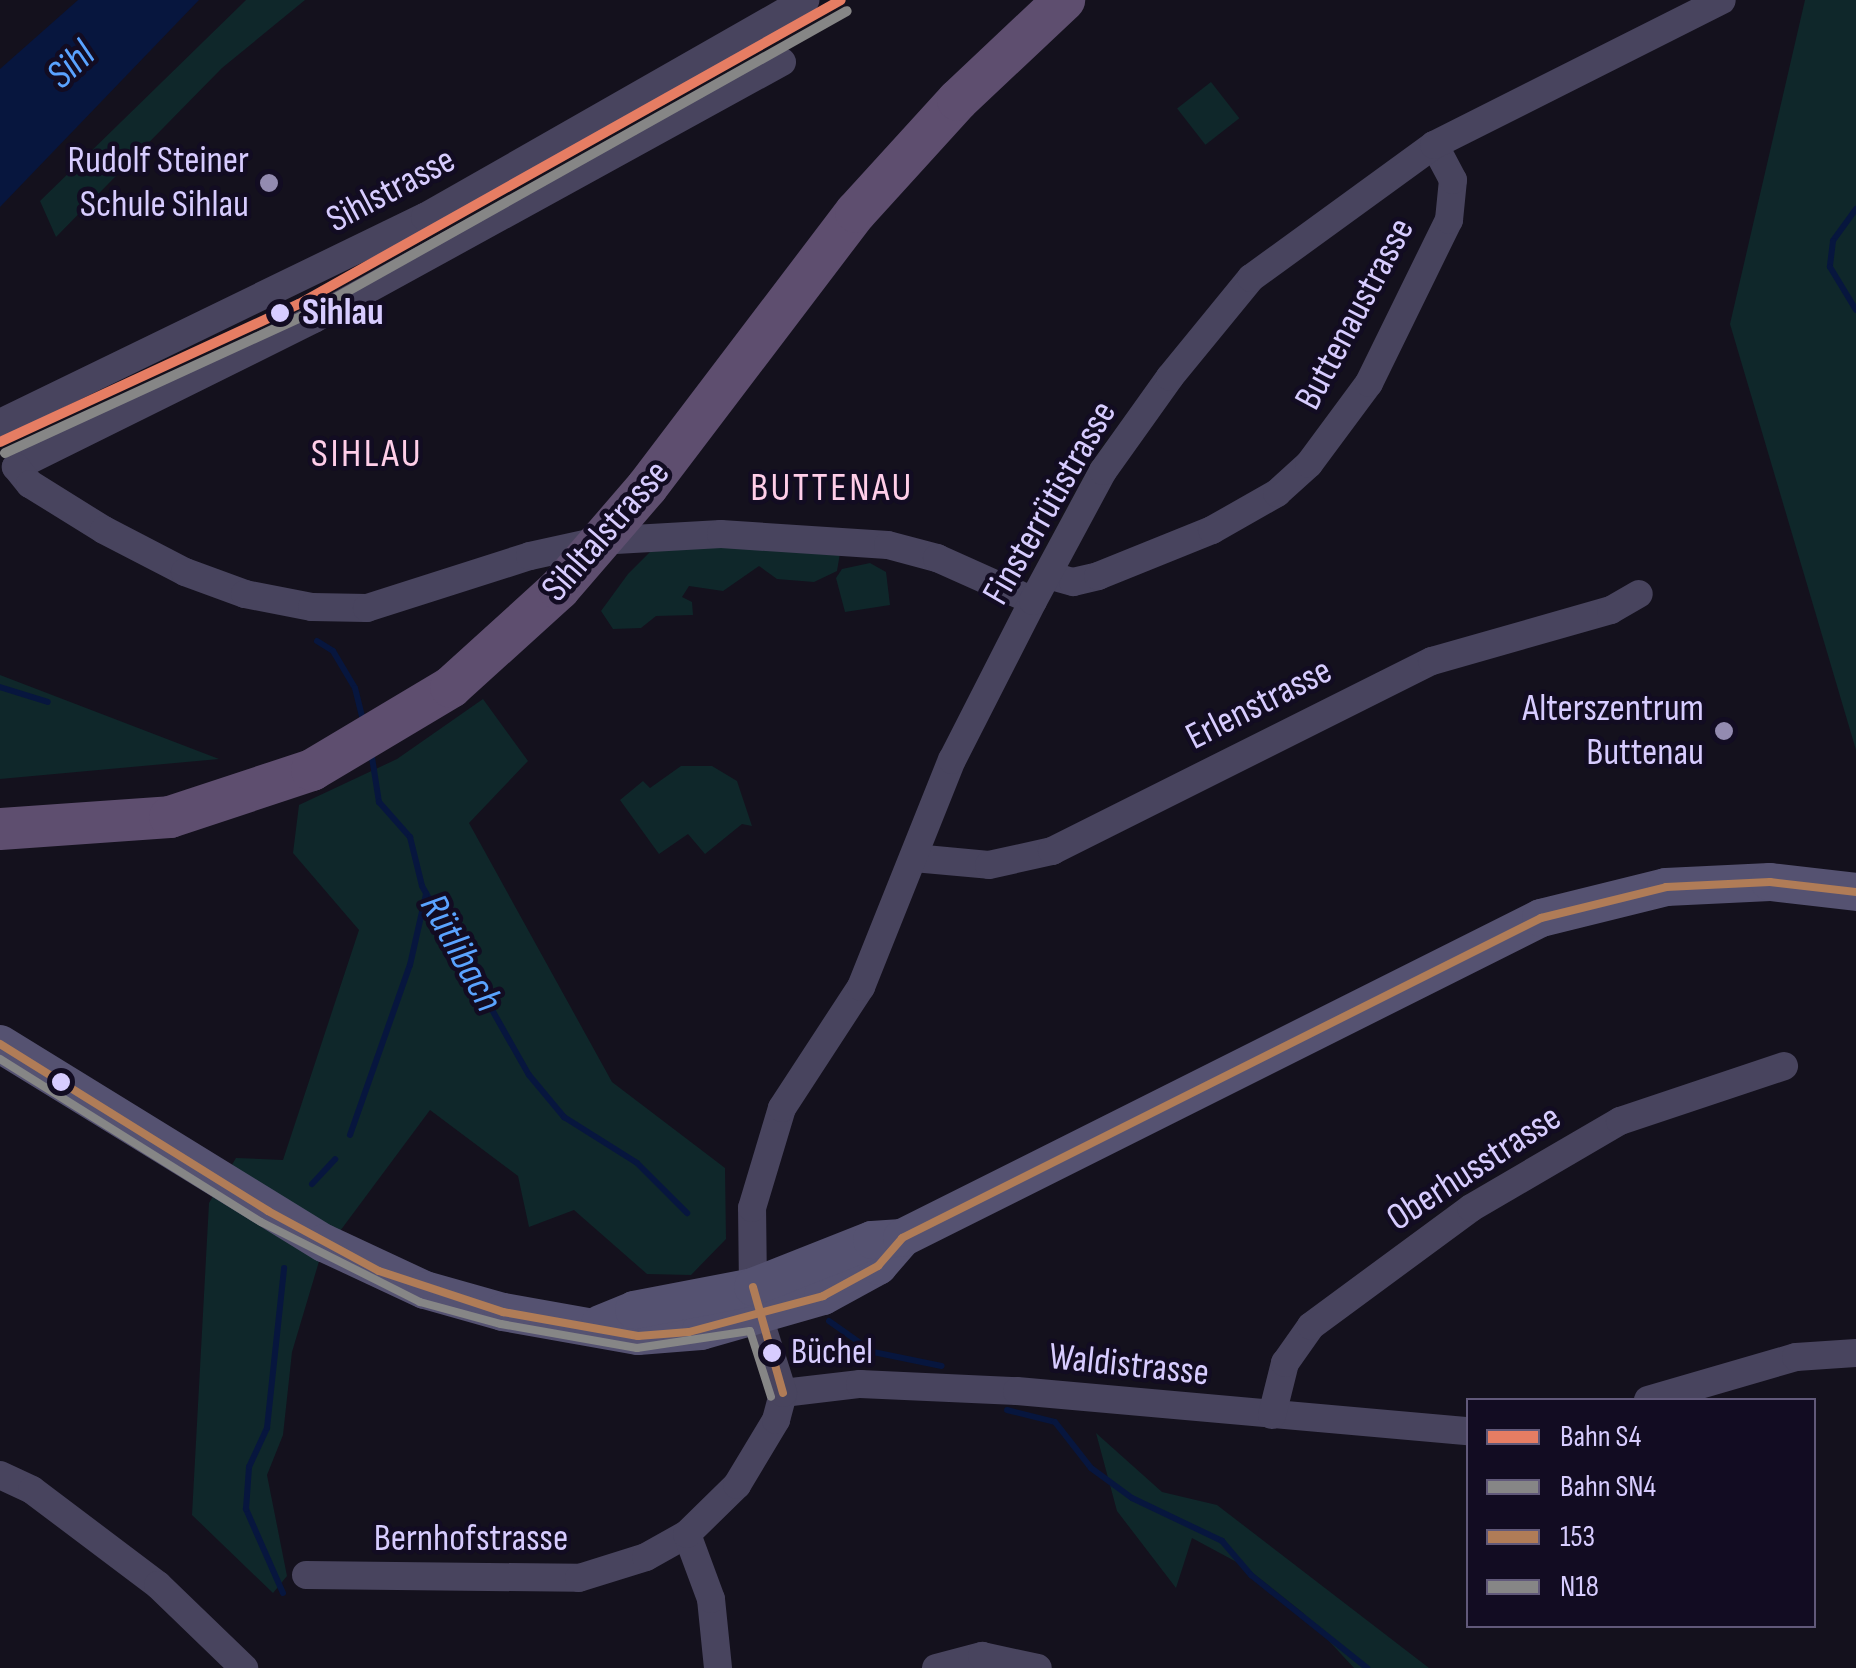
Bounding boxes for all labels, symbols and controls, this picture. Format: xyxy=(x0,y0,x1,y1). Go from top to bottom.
water label: Sihl xyxy=(37,31,105,99)
street label: Sihlstrasse xyxy=(319,137,463,243)
place label: Rudolf Steiner Schule Sihlau xyxy=(68,138,249,228)
marker: Rudolf Steiner Schule Sihlau xyxy=(258,172,280,194)
street label: Buttenaustrasse xyxy=(1286,211,1424,417)
place label: Sihlau xyxy=(302,290,384,336)
marker: Sihlau xyxy=(267,300,293,326)
street label: Finsterrütistrasse xyxy=(973,393,1127,613)
district label: SIHLAU xyxy=(311,430,423,478)
street label: Sihltalstrasse xyxy=(532,451,680,611)
district label: BUTTENAU xyxy=(750,464,914,512)
street label: Erlenstrasse xyxy=(1178,648,1340,760)
place label: Alterszentrum Buttenau xyxy=(1522,686,1704,776)
marker: Alterszentrum Buttenau xyxy=(1713,720,1735,742)
water label: Rütlibach xyxy=(409,886,513,1020)
unlabelled marker xyxy=(51,1072,71,1092)
street label: Oberhusstrasse xyxy=(1378,1095,1570,1241)
place label: Büchel xyxy=(791,1331,873,1375)
street label: Waldistrasse xyxy=(1047,1334,1211,1396)
marker: Büchel xyxy=(762,1343,782,1363)
legend xyxy=(1466,1398,1816,1628)
text: Bahn S4 xyxy=(1560,1419,1641,1455)
text: Bahn SN4 xyxy=(1560,1469,1656,1505)
street label: Bernhofstrasse xyxy=(374,1516,568,1562)
text: 153 xyxy=(1560,1519,1595,1555)
text: N18 xyxy=(1560,1569,1599,1605)

